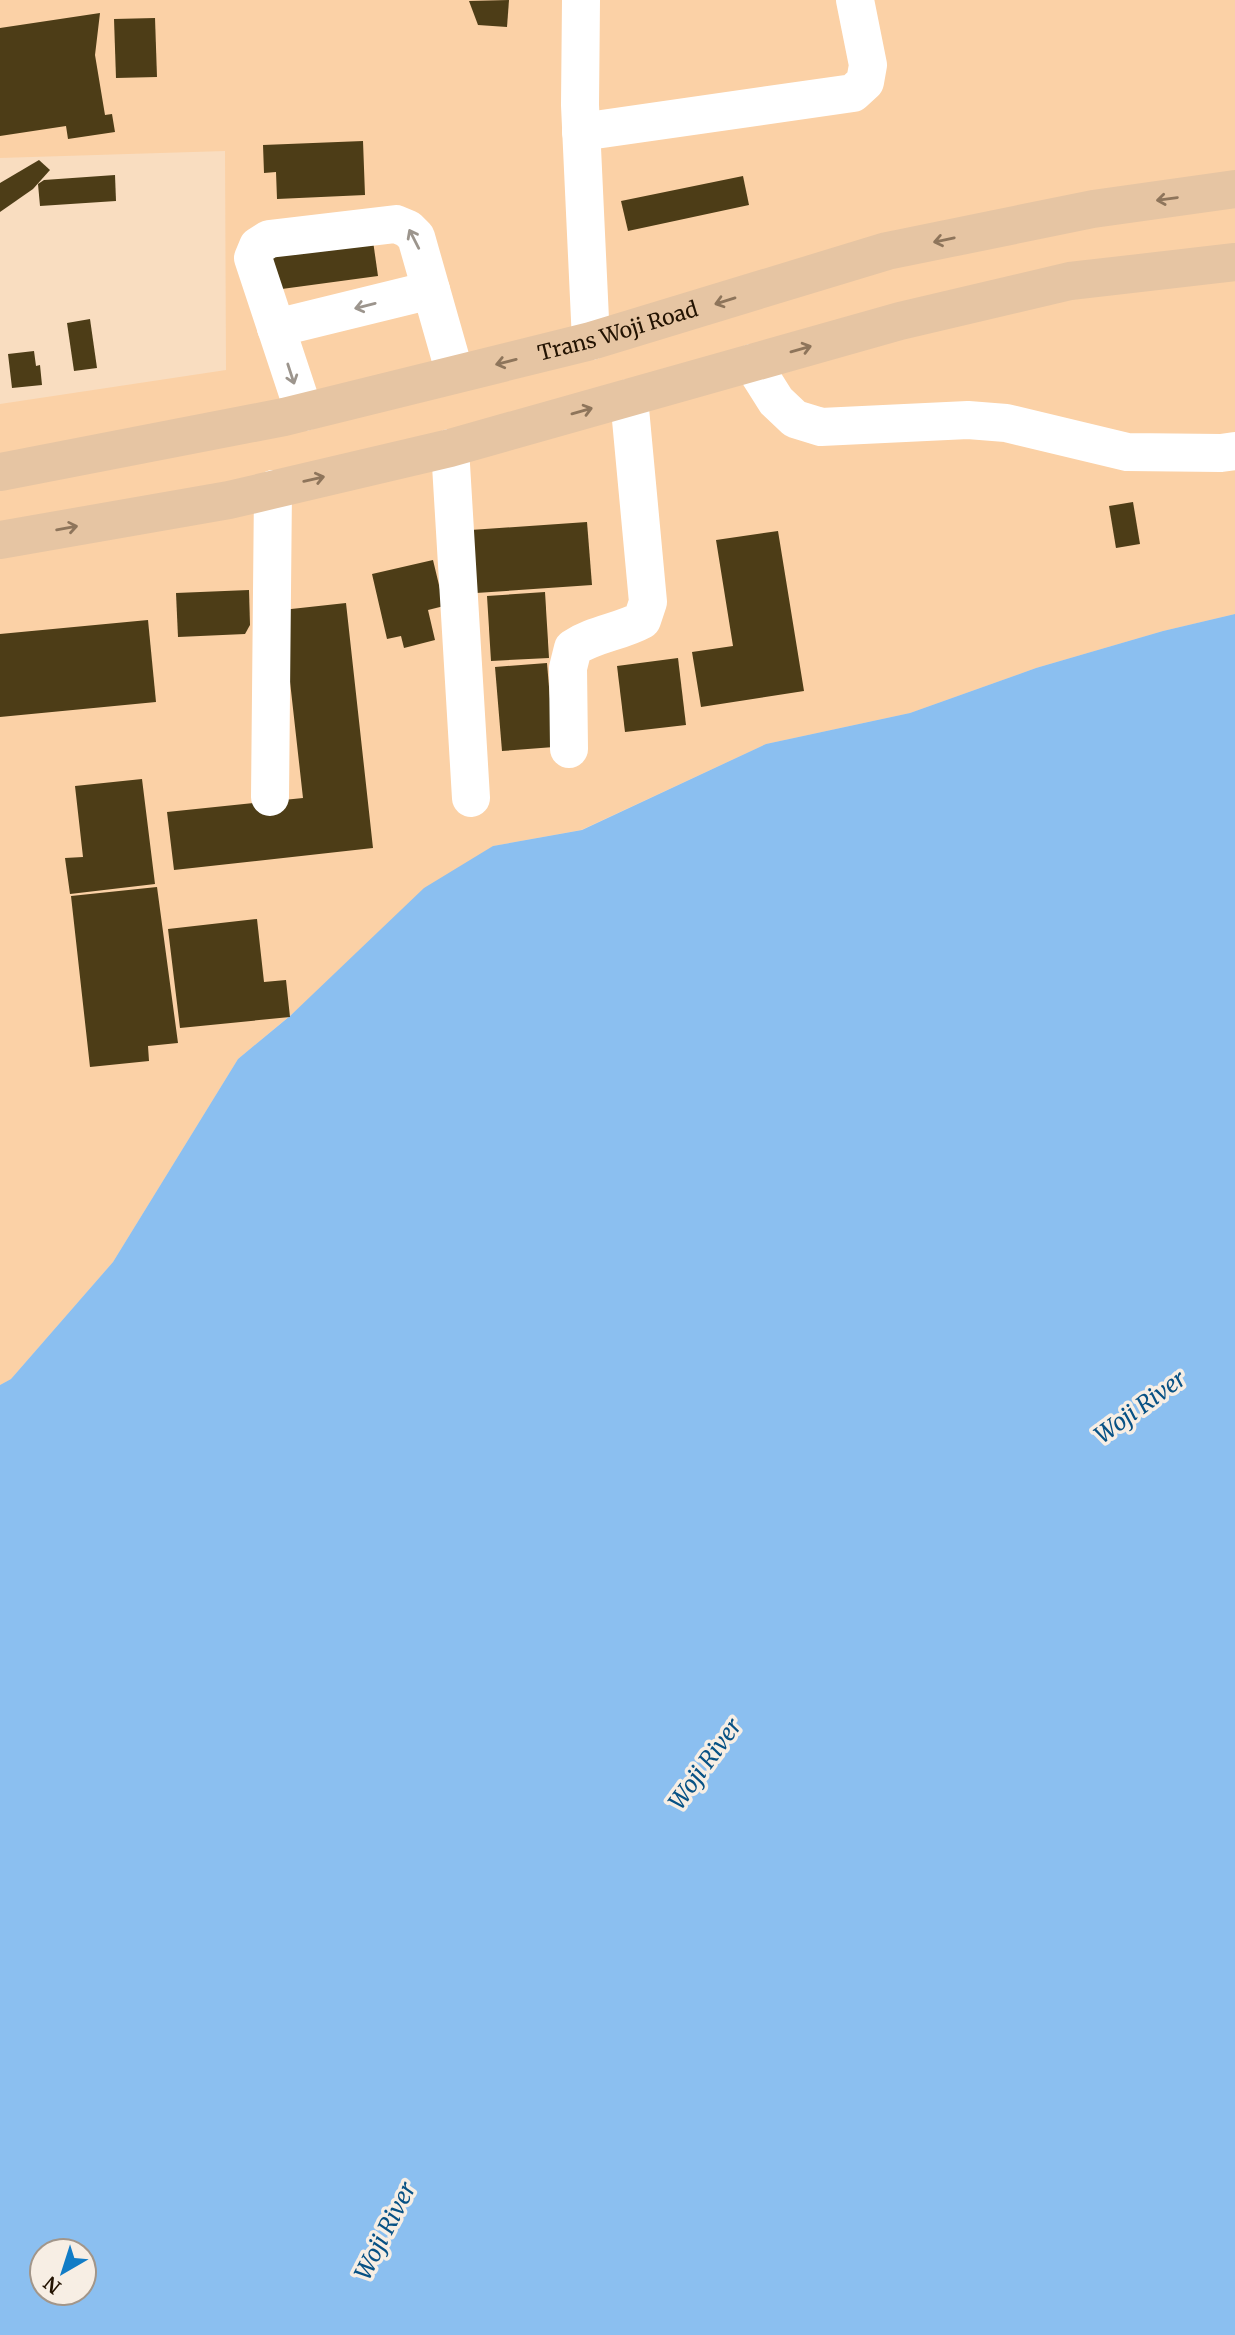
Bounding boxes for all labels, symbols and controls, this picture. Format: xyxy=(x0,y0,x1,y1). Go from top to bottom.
one-way arrow xyxy=(1157,192,1179,205)
one-way arrow xyxy=(406,229,420,250)
one-way arrow xyxy=(933,233,956,247)
street label: Trans Woji Road xyxy=(535,295,701,367)
one-way arrow xyxy=(714,295,736,308)
one-way arrow xyxy=(354,300,376,313)
one-way arrow xyxy=(789,342,812,355)
one-way arrow xyxy=(495,356,518,369)
one-way arrow xyxy=(285,363,298,385)
one-way arrow xyxy=(570,404,593,417)
one-way arrow xyxy=(302,472,325,486)
one-way arrow xyxy=(55,521,78,534)
water label: Woji River xyxy=(1088,1363,1192,1449)
water label: Woji River xyxy=(662,1712,748,1815)
water label: Woji River xyxy=(348,2177,422,2284)
north arrow xyxy=(28,2237,98,2307)
text: N xyxy=(39,2271,66,2299)

